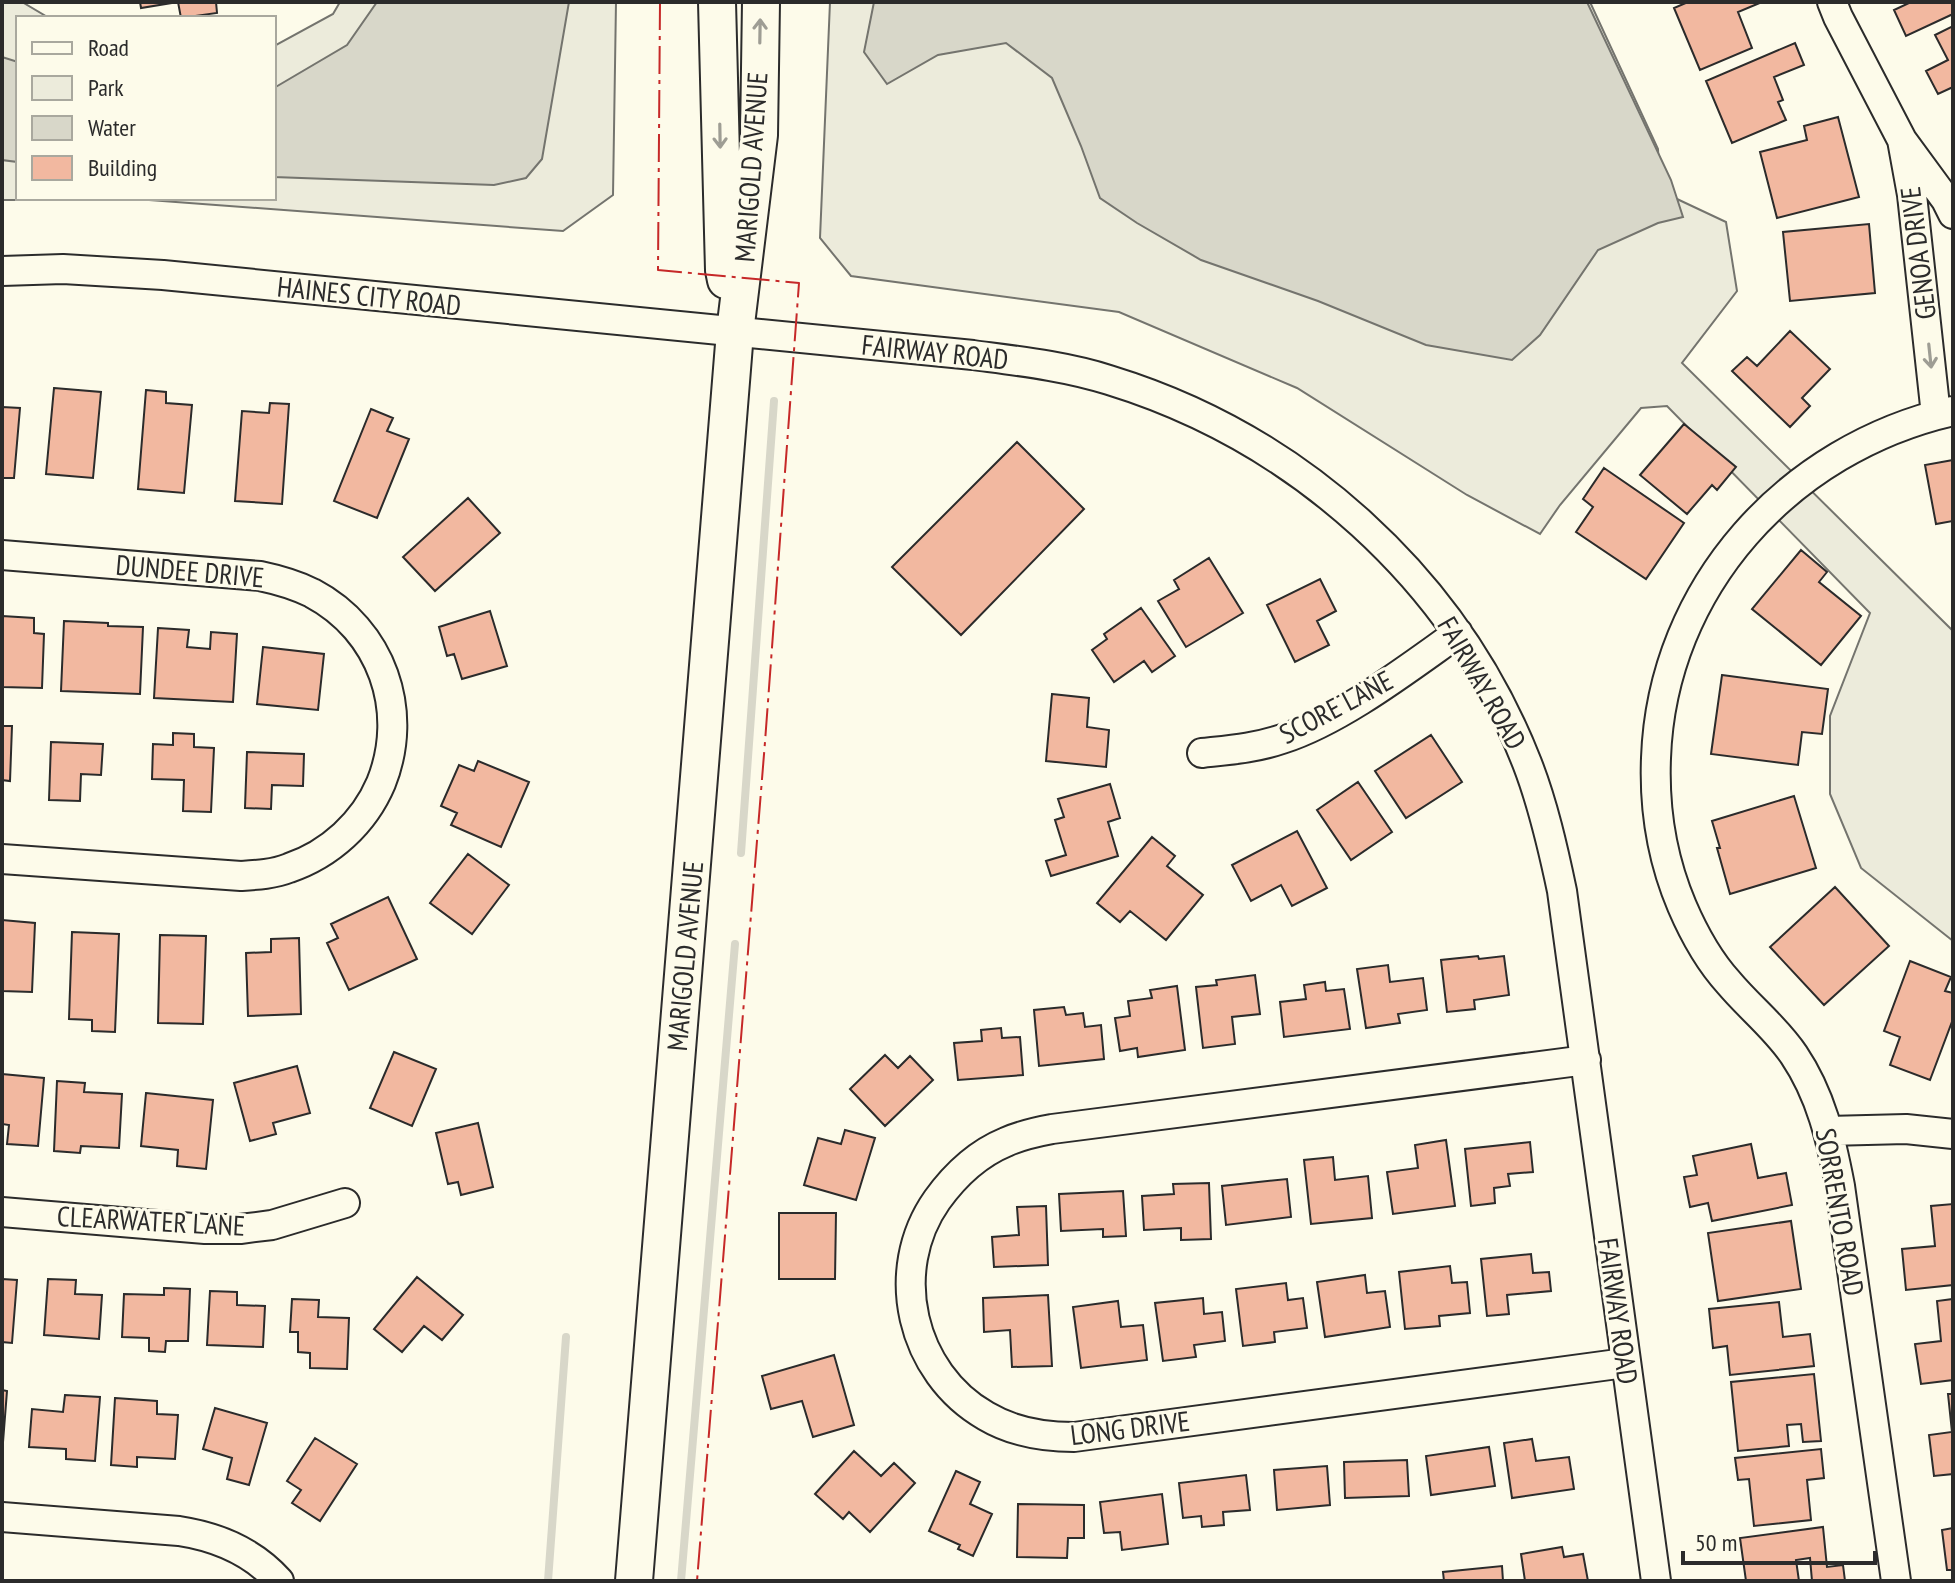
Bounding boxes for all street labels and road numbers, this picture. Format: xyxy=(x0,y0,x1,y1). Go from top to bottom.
street label: MARIGOLD AVENUE xyxy=(725,71,776,263)
street label: GENOA DRIVE xyxy=(1891,185,1944,322)
street label: HAINES CITY ROAD xyxy=(275,267,463,324)
street label: FAIRWAY ROAD xyxy=(860,325,1010,378)
street label: DUNDEE DRIVE xyxy=(114,546,266,595)
street label: FAIRWAY ROAD xyxy=(1430,610,1535,756)
street label: SCORE LANE xyxy=(1273,661,1399,752)
street label: MARIGOLD AVENUE xyxy=(658,859,711,1052)
street label: SORRENTO ROAD xyxy=(1808,1125,1873,1299)
street label: CLEARWATER LANE xyxy=(56,1197,246,1244)
street label: FAIRWAY ROAD xyxy=(1590,1236,1647,1386)
street label: LONG DRIVE xyxy=(1068,1402,1192,1453)

